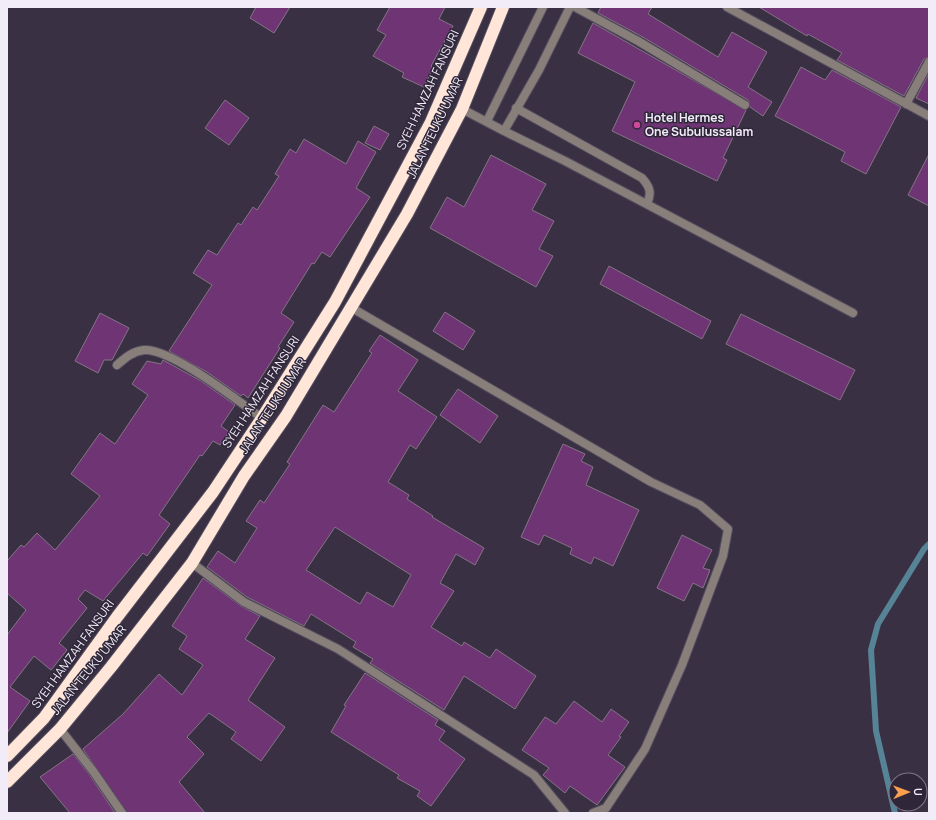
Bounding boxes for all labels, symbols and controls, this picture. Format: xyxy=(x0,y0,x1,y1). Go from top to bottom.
street label: SYEH HAMZAH FANSURI xyxy=(392,27,463,153)
street label: JALAN TEUKU UMAR xyxy=(403,74,467,182)
place label: Hotel Hermes One Subulussalam xyxy=(645,109,753,140)
marker: Hotel Hermes One Subulussalam xyxy=(632,120,642,130)
street label: SYEH HAMZAH FANSURI xyxy=(218,332,303,451)
street label: JALAN TEUKU UMAR xyxy=(235,354,310,457)
street label: SYEH HAMZAH FANSURI xyxy=(27,596,118,712)
street label: JALAN TEUKU UMAR xyxy=(47,621,131,718)
north arrow xyxy=(888,772,928,812)
text: U xyxy=(911,788,926,796)

